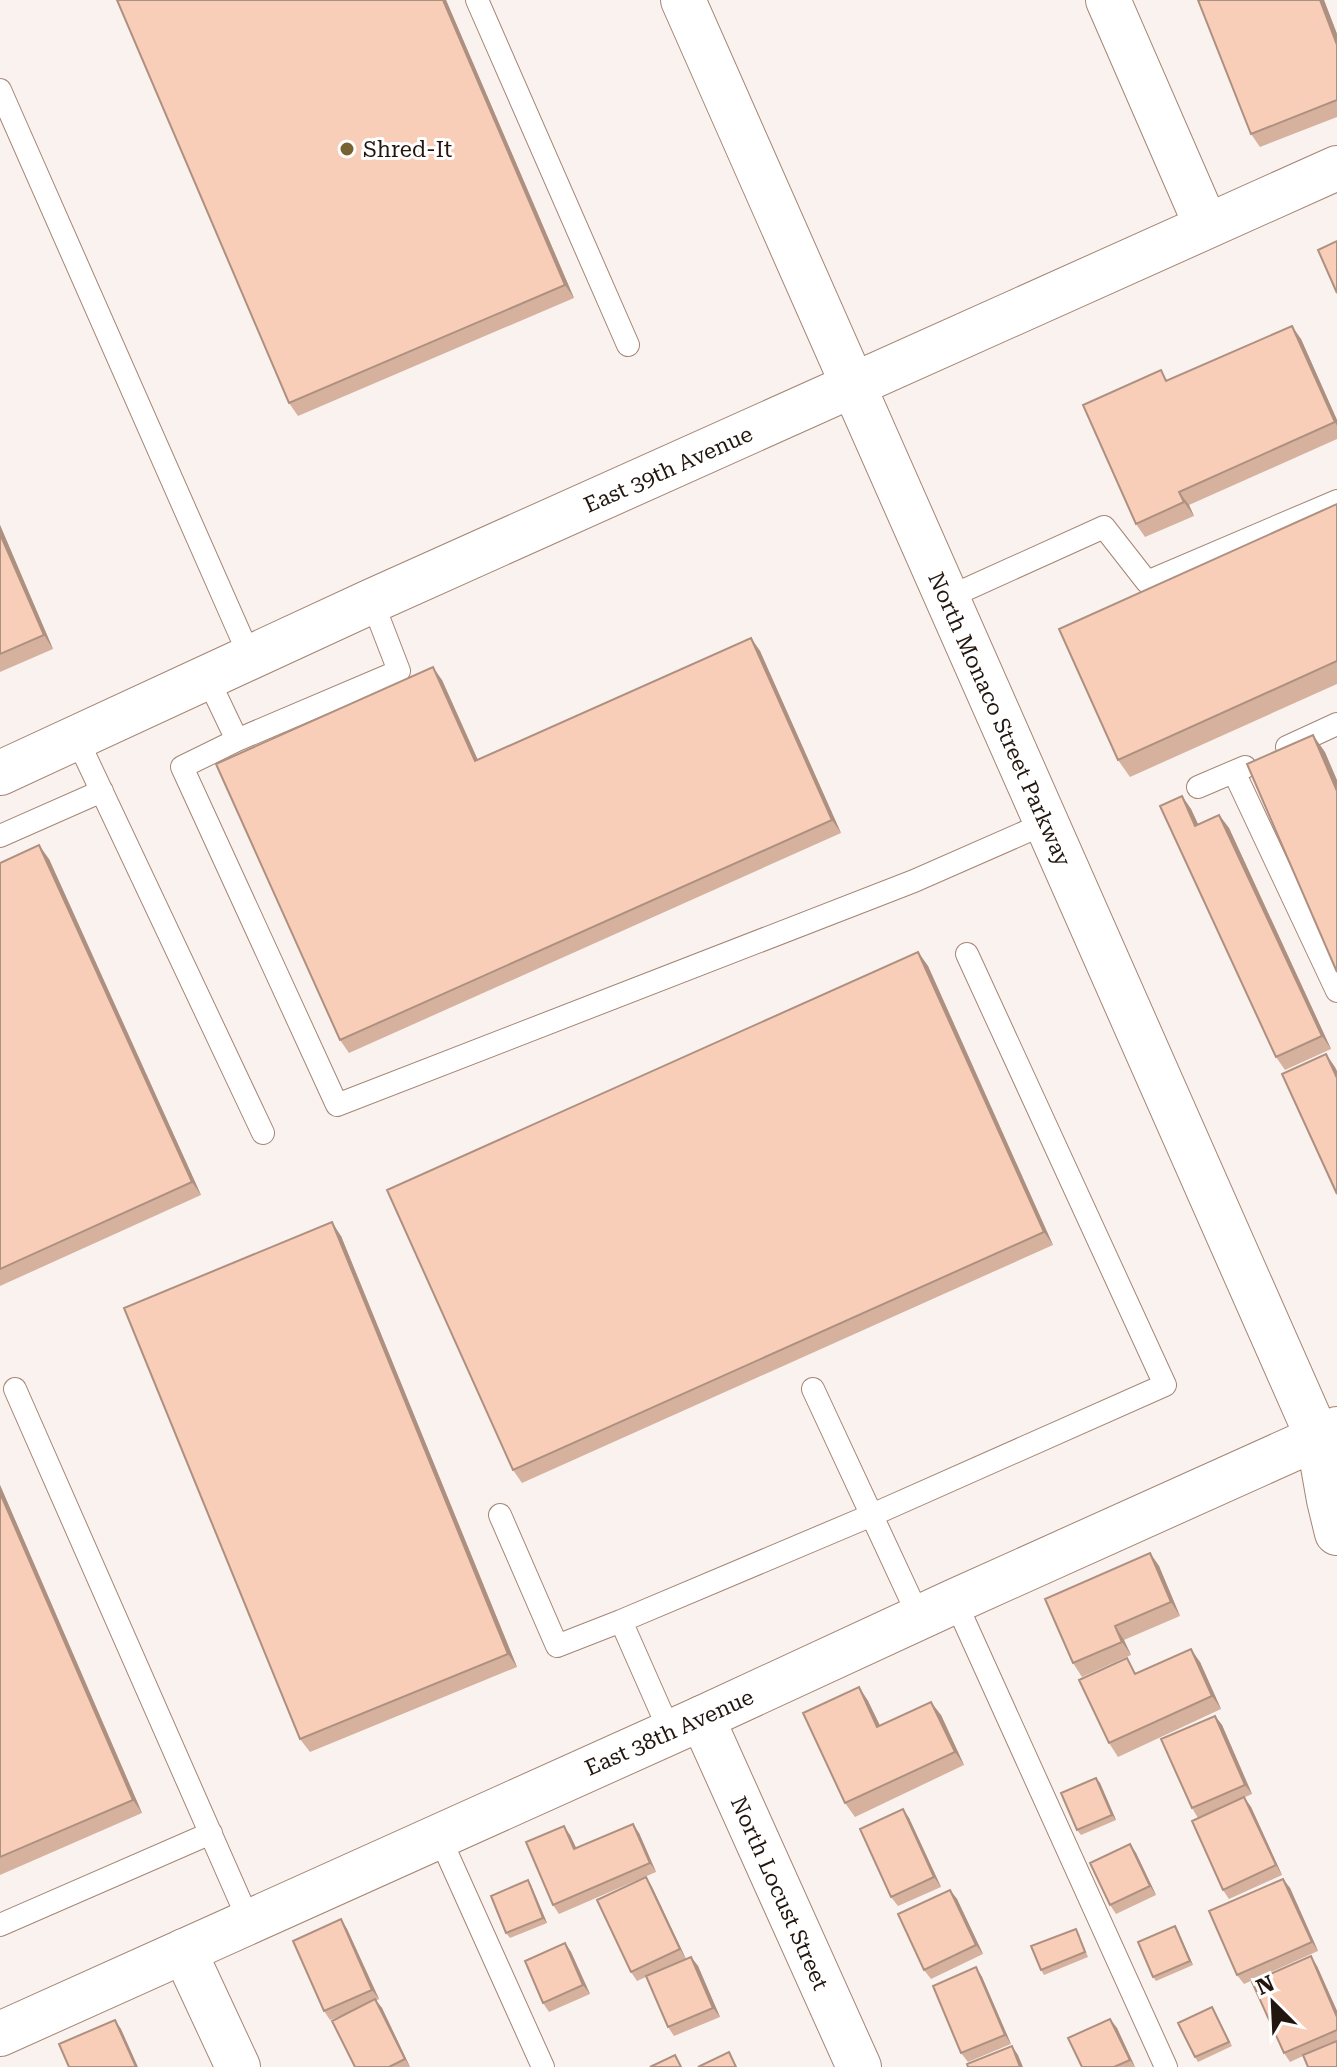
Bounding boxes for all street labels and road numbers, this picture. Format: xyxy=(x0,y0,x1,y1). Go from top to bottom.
street label: East 39th Avenue xyxy=(580,421,756,518)
street label: North Monaco Street Parkway xyxy=(923,568,1076,870)
street label: East 38th Avenue xyxy=(581,1684,757,1781)
street label: North Locust Street xyxy=(726,1793,833,1994)

